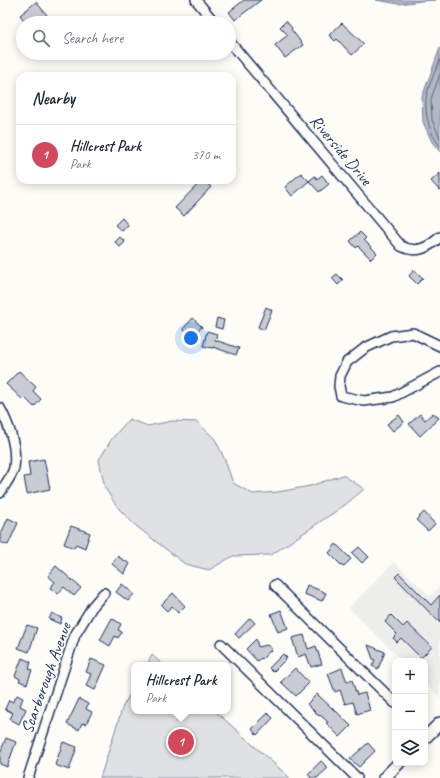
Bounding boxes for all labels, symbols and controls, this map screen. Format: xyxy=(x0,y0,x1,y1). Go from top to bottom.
search box xyxy=(16,16,236,60)
icon: search xyxy=(30,27,52,49)
text: Search here xyxy=(62,29,123,48)
text: Nearby xyxy=(32,88,75,109)
street label: Riverside Drive xyxy=(306,111,377,191)
text: Hillcrest Park xyxy=(70,137,141,156)
text: 1 xyxy=(42,147,48,163)
text: 370 m xyxy=(192,147,220,163)
text: Park xyxy=(70,156,91,172)
your location xyxy=(181,328,201,348)
street label: Scarborough Avenue xyxy=(16,618,76,736)
map controls xyxy=(392,658,428,766)
button: + xyxy=(392,658,428,694)
popup xyxy=(131,662,231,714)
text: Hillcrest Park xyxy=(146,671,216,690)
text: Park xyxy=(146,690,166,706)
button: − xyxy=(392,694,428,730)
pin: 1 xyxy=(168,727,194,757)
button: layers xyxy=(392,730,428,766)

